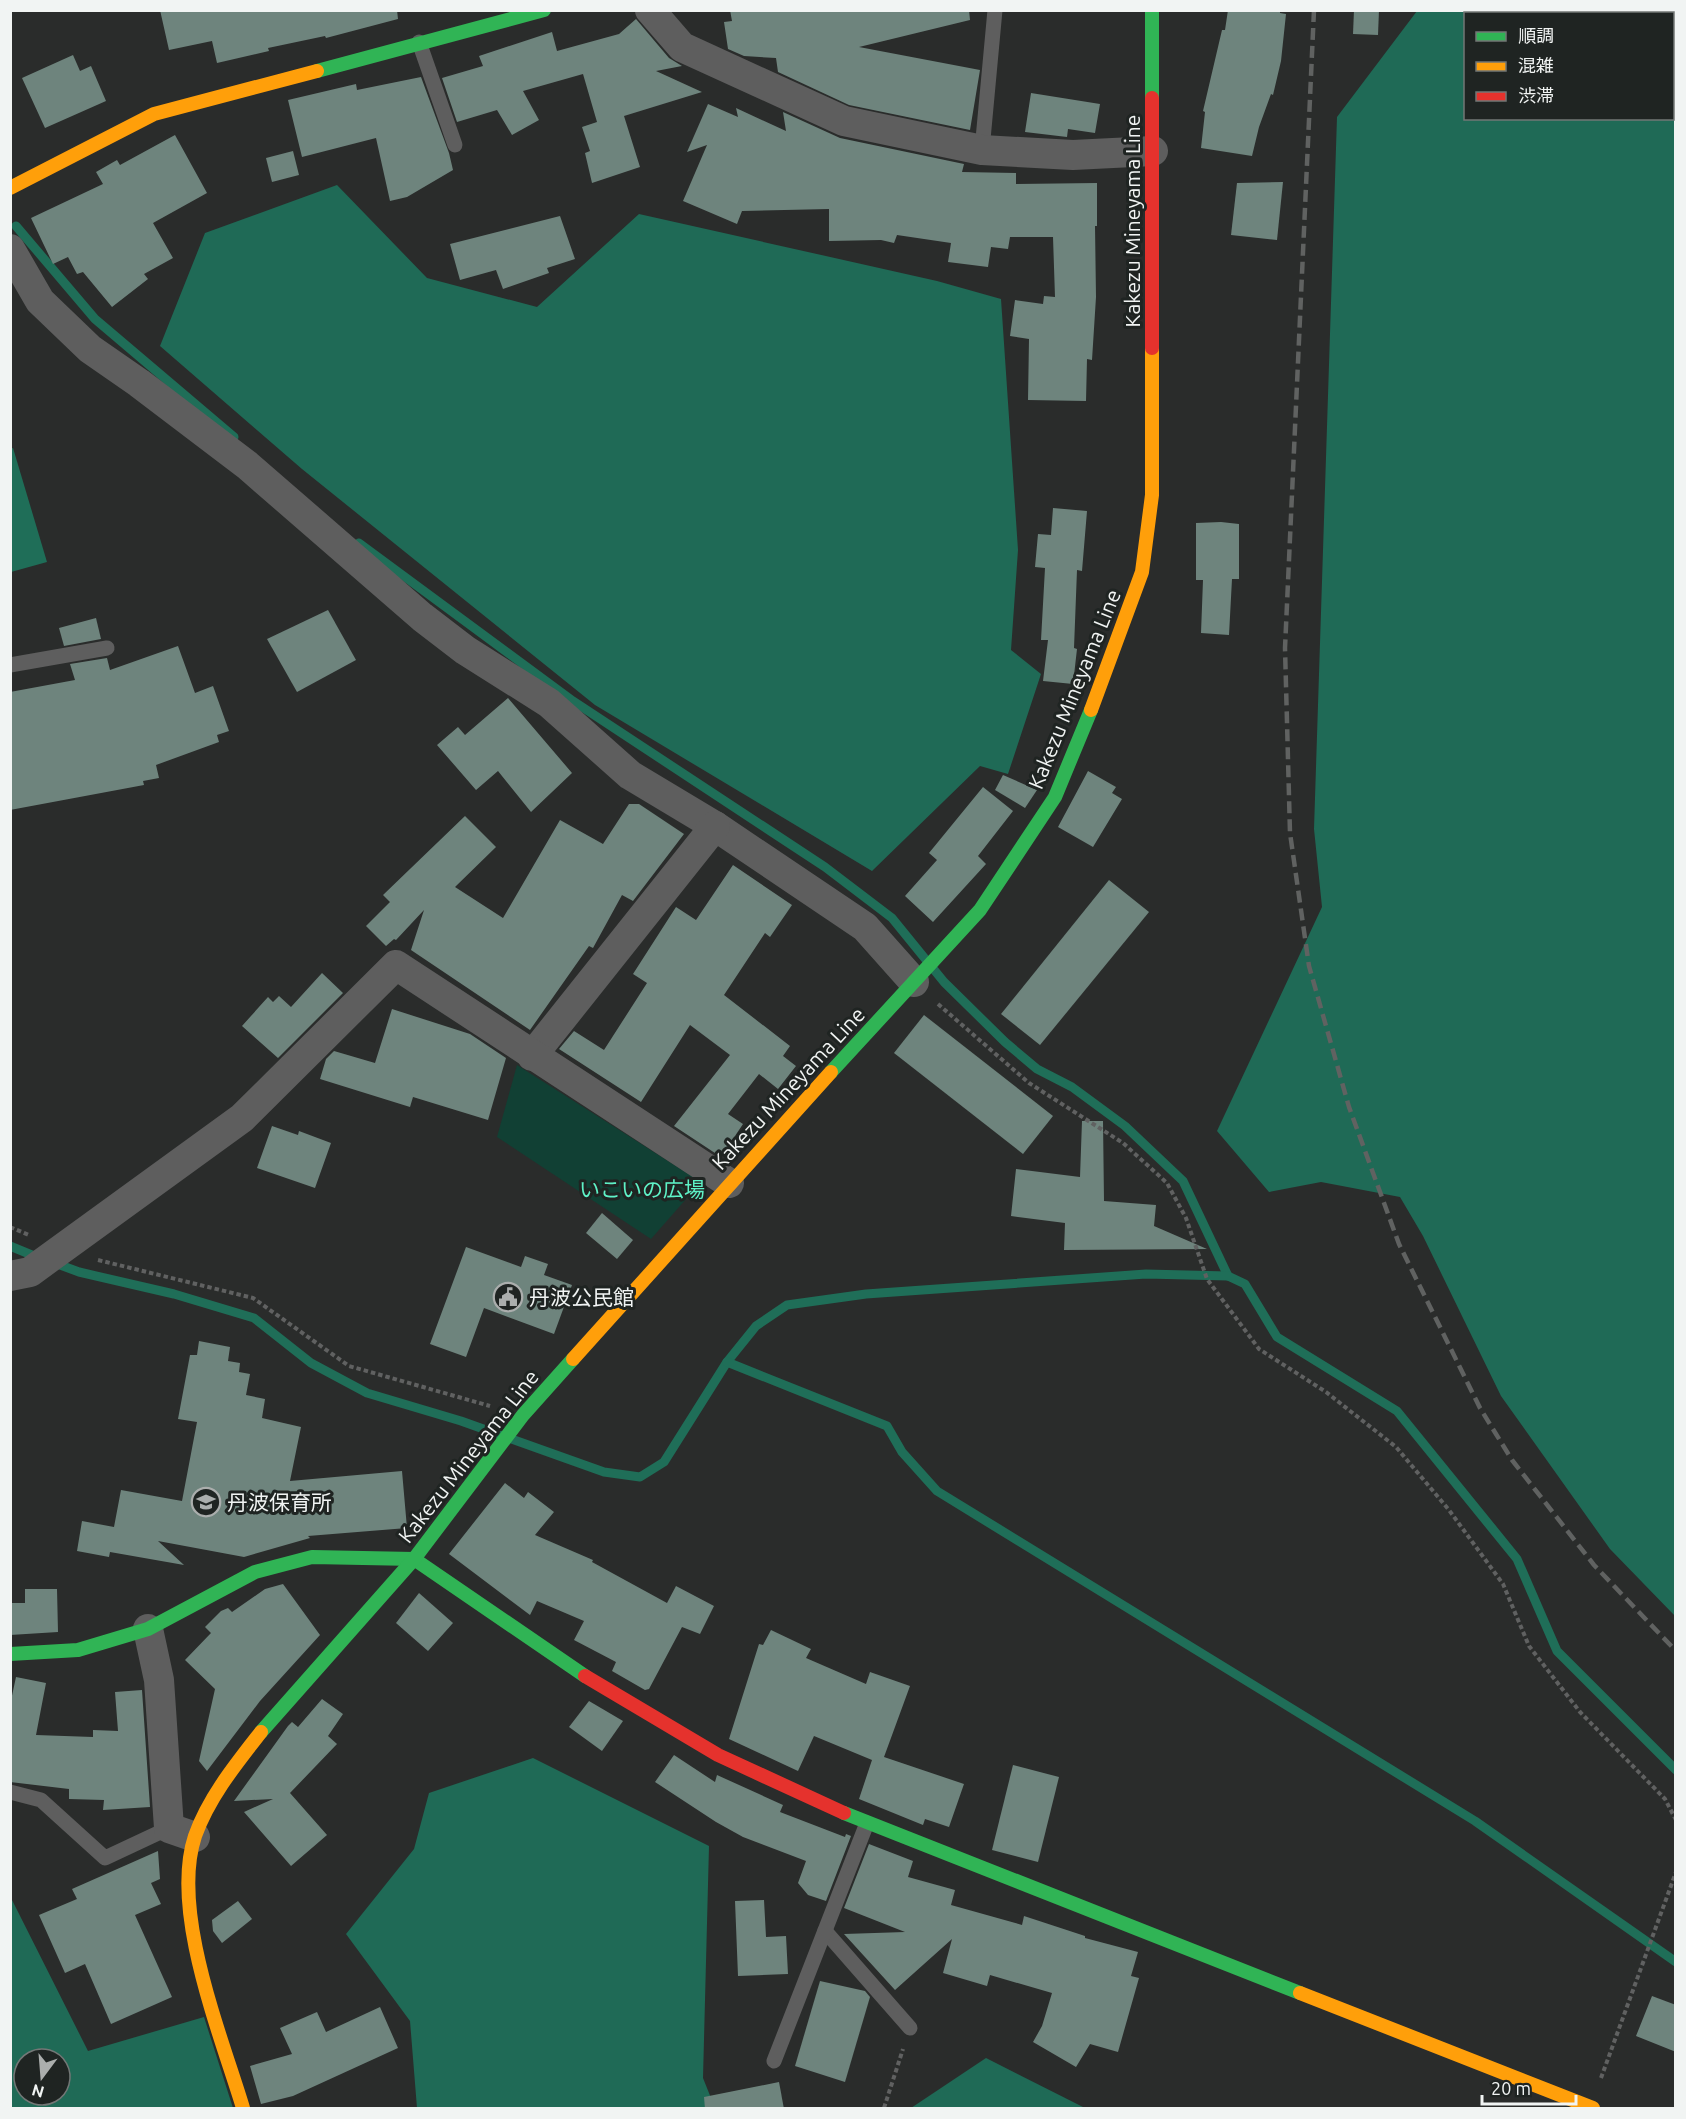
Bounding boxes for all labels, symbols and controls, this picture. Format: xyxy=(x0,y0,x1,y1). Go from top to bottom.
legend xyxy=(1464,12,1674,120)
text: 順調 xyxy=(1518,25,1554,45)
text: 混雑 xyxy=(1518,55,1554,75)
text: 渋滞 xyxy=(1518,85,1554,105)
street label: Kakezu Mineyama Line xyxy=(1120,115,1144,327)
street label: Kakezu Mineyama Line xyxy=(1023,586,1125,792)
street label: Kakezu Mineyama Line xyxy=(707,1002,869,1174)
park label: いこいの広場 xyxy=(579,1177,705,1201)
public building icon: 丹波公民館 xyxy=(492,1281,524,1313)
place label: 丹波公民館 xyxy=(529,1285,634,1309)
street label: Kakezu Mineyama Line xyxy=(393,1365,543,1547)
school or university icon: 丹波保育所 xyxy=(190,1486,222,1518)
place label: 丹波保育所 xyxy=(227,1490,332,1514)
north arrow xyxy=(12,2047,72,2107)
scale bar xyxy=(1482,2068,1576,2106)
text: 20 m xyxy=(1491,2078,1531,2098)
text: N xyxy=(30,2081,46,2102)

